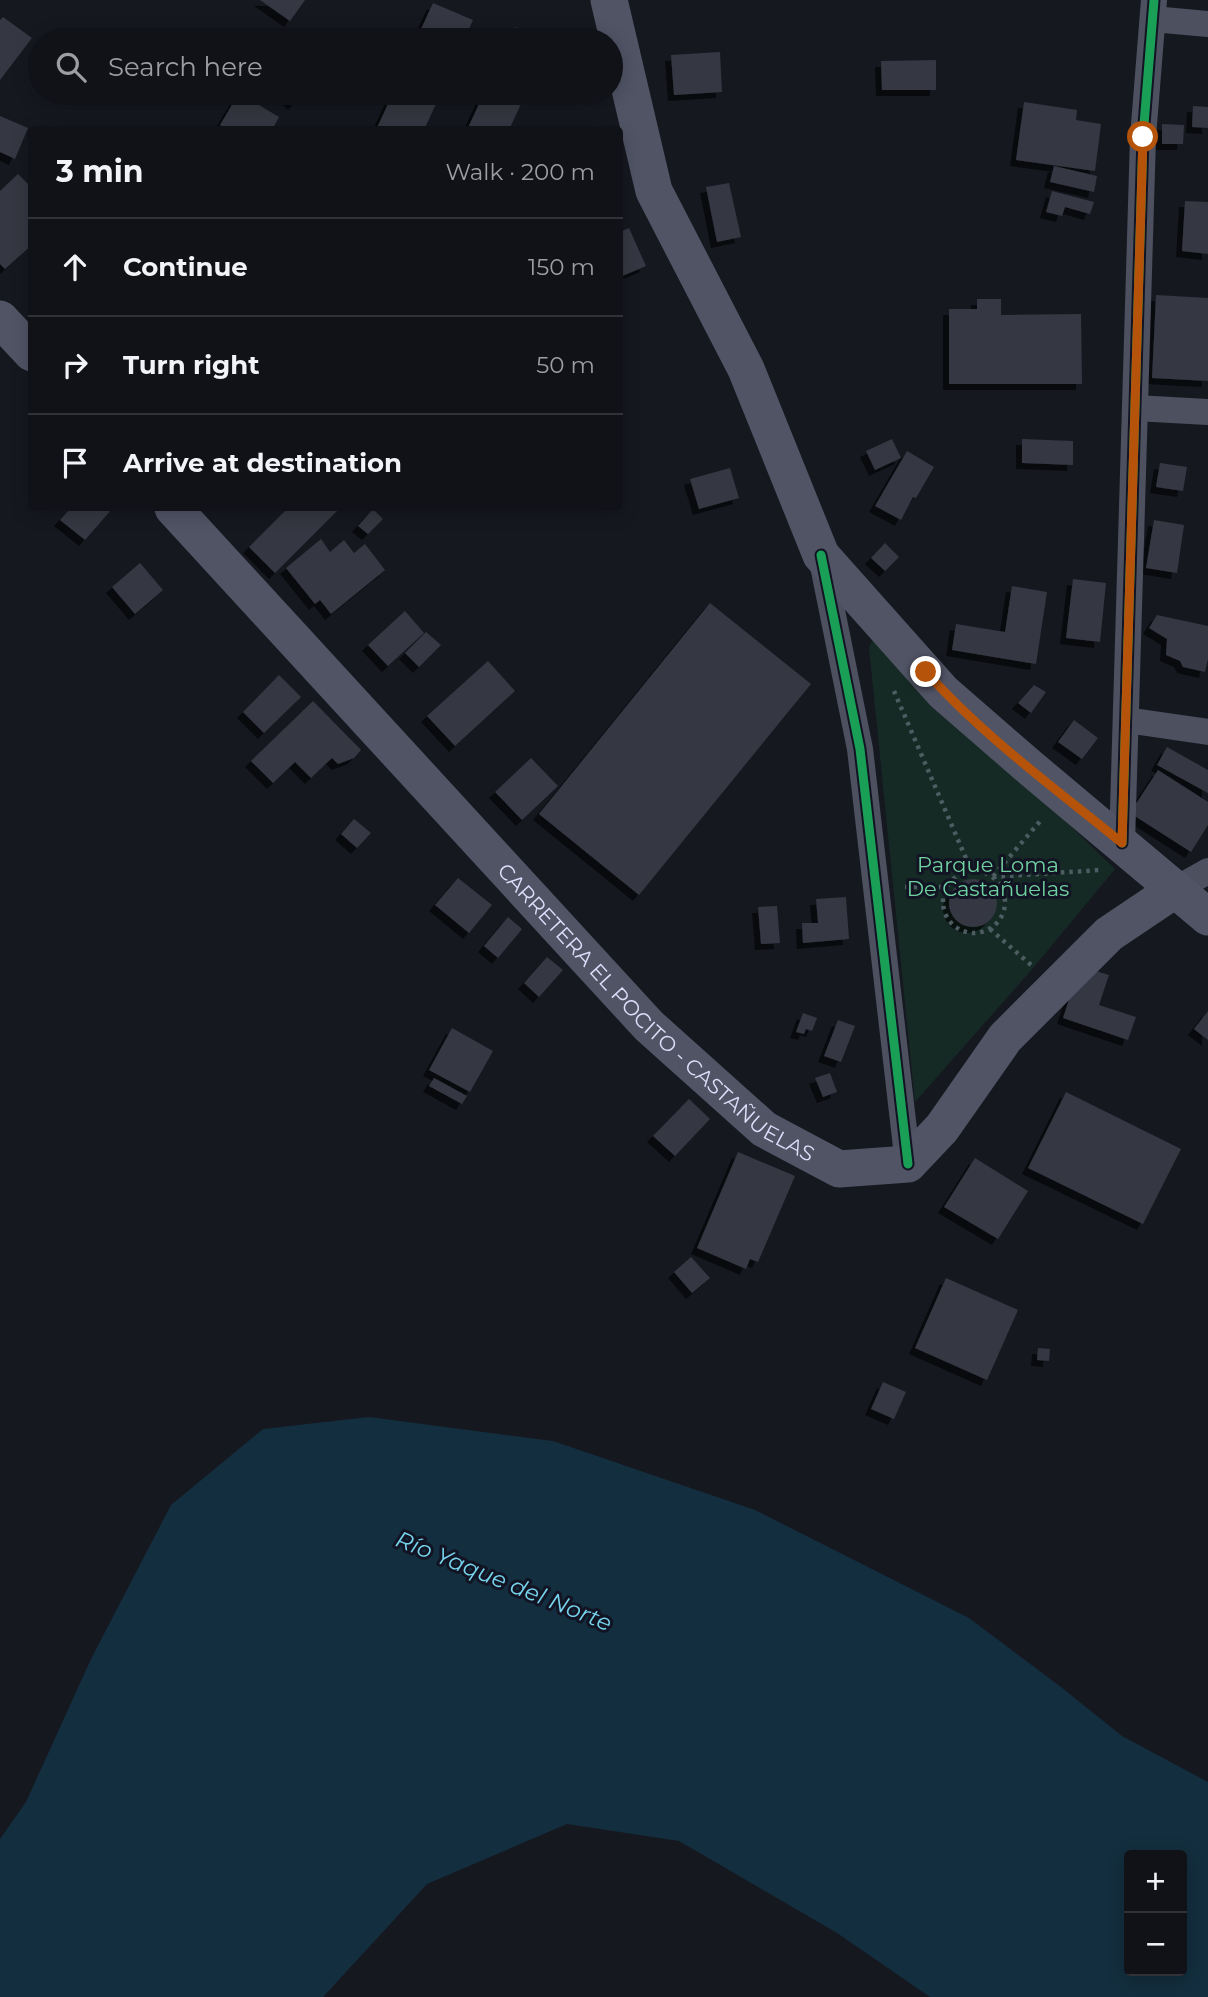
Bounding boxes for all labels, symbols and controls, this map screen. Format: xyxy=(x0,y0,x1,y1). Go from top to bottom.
search box xyxy=(28,28,623,105)
icon: search xyxy=(52,48,90,86)
text: Search here xyxy=(108,51,263,83)
route start xyxy=(1127,121,1158,152)
text: 3 min xyxy=(56,153,143,190)
text: Walk · 200 m xyxy=(445,158,595,186)
icon: ahead xyxy=(56,248,94,286)
text: Continue xyxy=(123,251,248,283)
text: 150 m xyxy=(528,253,595,281)
icon: right xyxy=(56,346,94,384)
text: Turn right xyxy=(123,349,259,381)
text: 50 m xyxy=(536,351,595,379)
icon: arrive xyxy=(56,444,94,482)
text: Arrive at destination xyxy=(123,447,402,479)
route end xyxy=(910,656,941,687)
park label: Parque Loma De Castañuelas xyxy=(907,852,1069,901)
street label: CARRETERA EL POCITO - CASTAÑUELAS xyxy=(493,858,819,1166)
water label: Río Yaque del Norte xyxy=(392,1525,616,1637)
map controls xyxy=(1124,1850,1187,1976)
button: + xyxy=(1124,1850,1187,1913)
button: − xyxy=(1124,1913,1187,1976)

